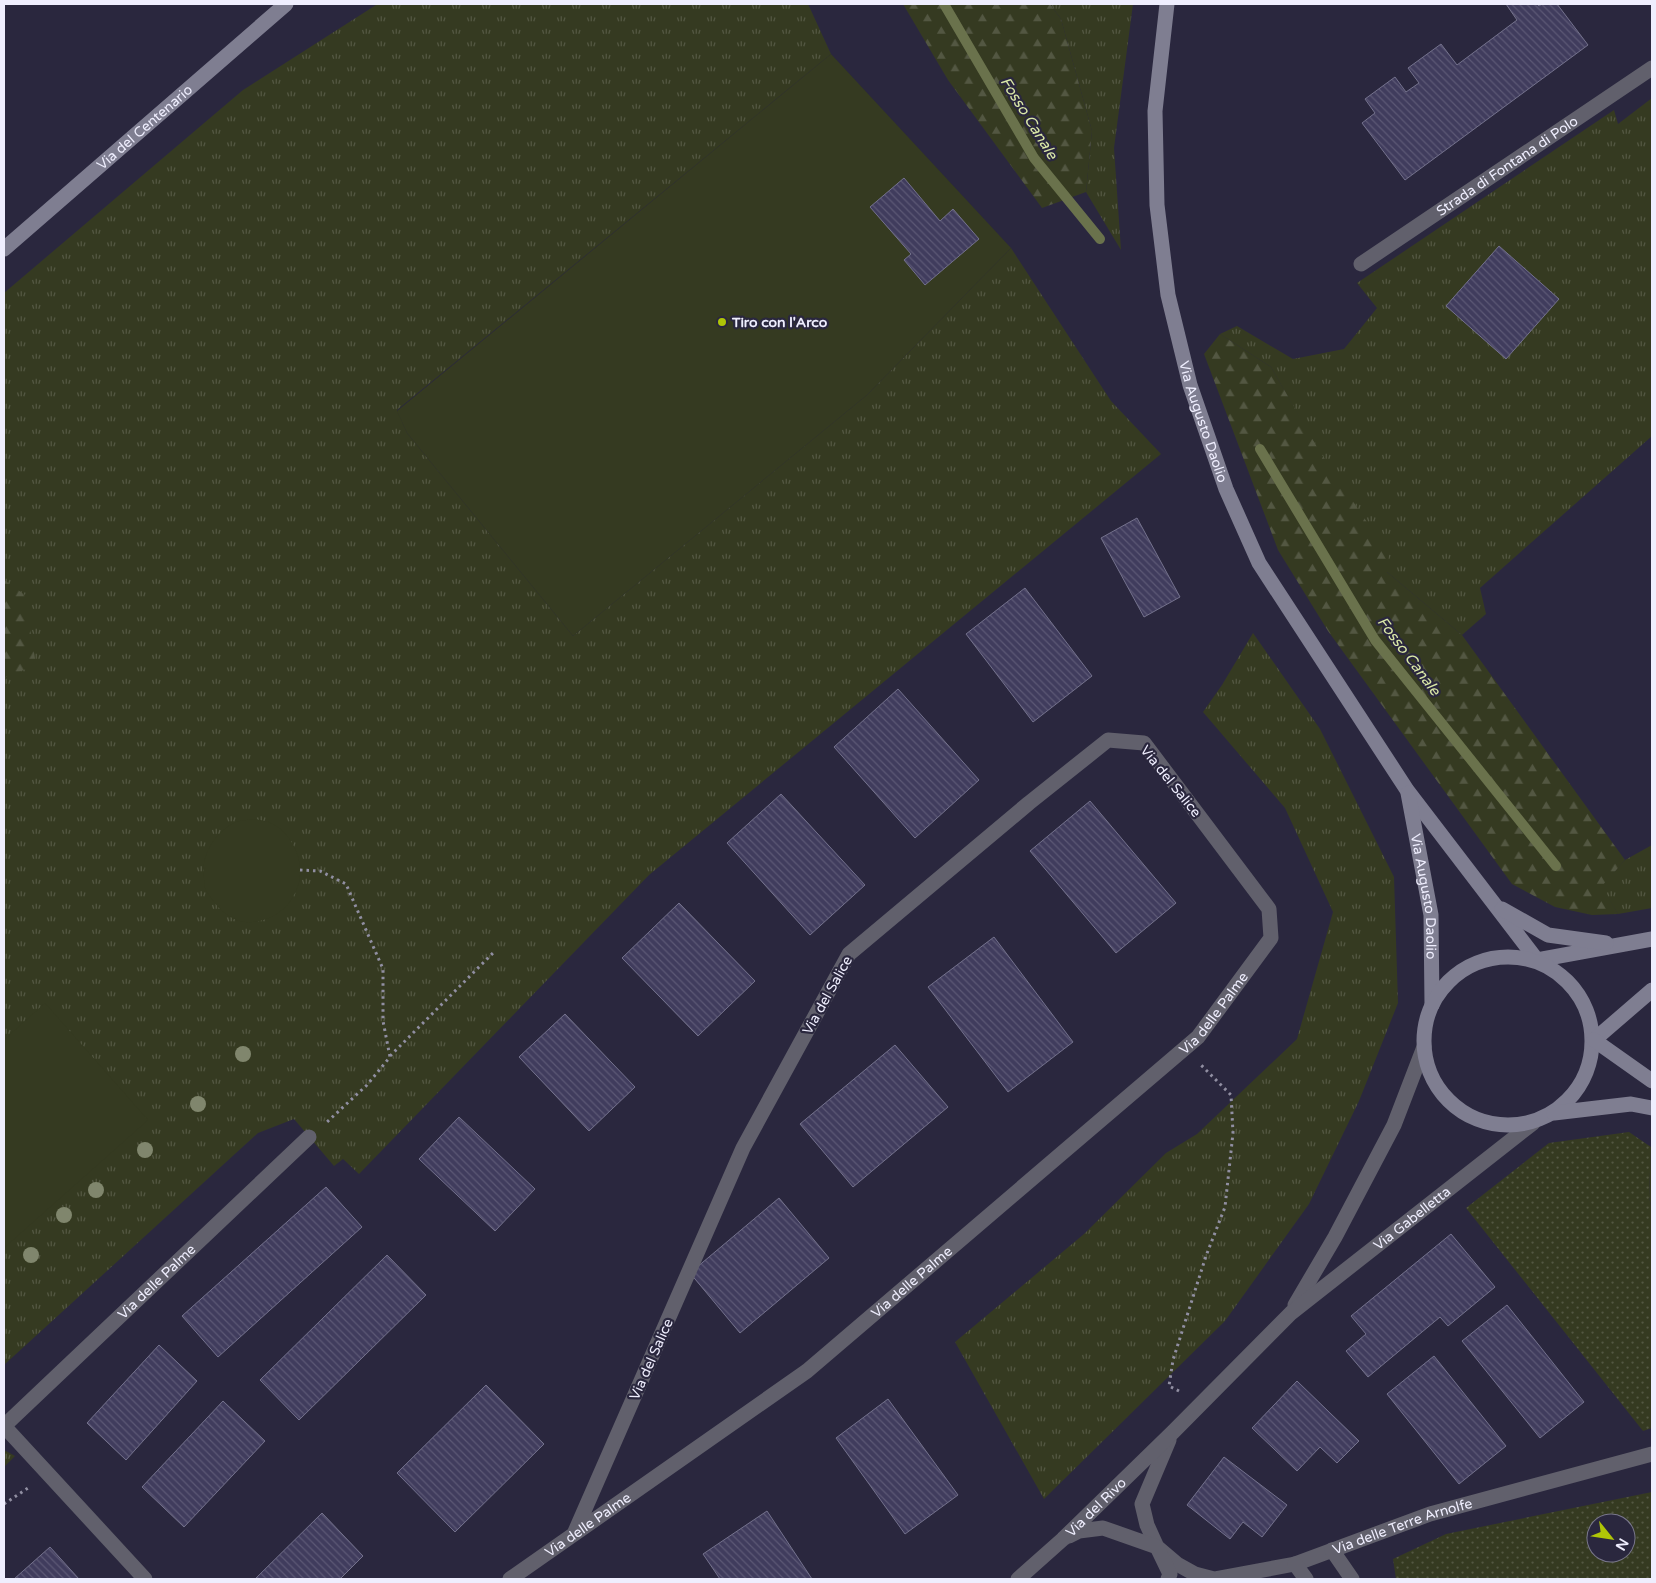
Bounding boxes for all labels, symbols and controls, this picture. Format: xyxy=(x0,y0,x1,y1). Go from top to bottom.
water label: Fosso Canale xyxy=(997,73,1062,164)
street label: Via del Centenario xyxy=(93,81,196,174)
street label: Strada di Fontana di Polo xyxy=(1433,112,1581,220)
place label: Tiro con l'Arco xyxy=(731,314,828,331)
marker: Tiro con l'Arco xyxy=(716,316,728,328)
street label: Via Augusto Daolio xyxy=(1175,359,1231,485)
water label: Fosso Canale xyxy=(1374,613,1445,700)
street label: Via del Salice xyxy=(1137,742,1205,821)
street label: Via Augusto Daolio xyxy=(1407,832,1439,960)
street label: Via del Salice xyxy=(799,953,856,1038)
street label: Via delle Palme xyxy=(1176,969,1252,1058)
street label: Via Gabelletta xyxy=(1370,1183,1454,1254)
street label: Via delle Palme xyxy=(114,1241,199,1323)
street label: Via delle Palme xyxy=(868,1243,956,1321)
street label: Via del Salice xyxy=(626,1316,677,1403)
street label: Via del Rivo xyxy=(1062,1474,1130,1541)
street label: Via delle Palme xyxy=(542,1489,634,1561)
street label: Via delle Terre Arnolfe xyxy=(1330,1495,1474,1558)
north arrow xyxy=(1586,1513,1636,1563)
text: N xyxy=(1612,1535,1632,1553)

